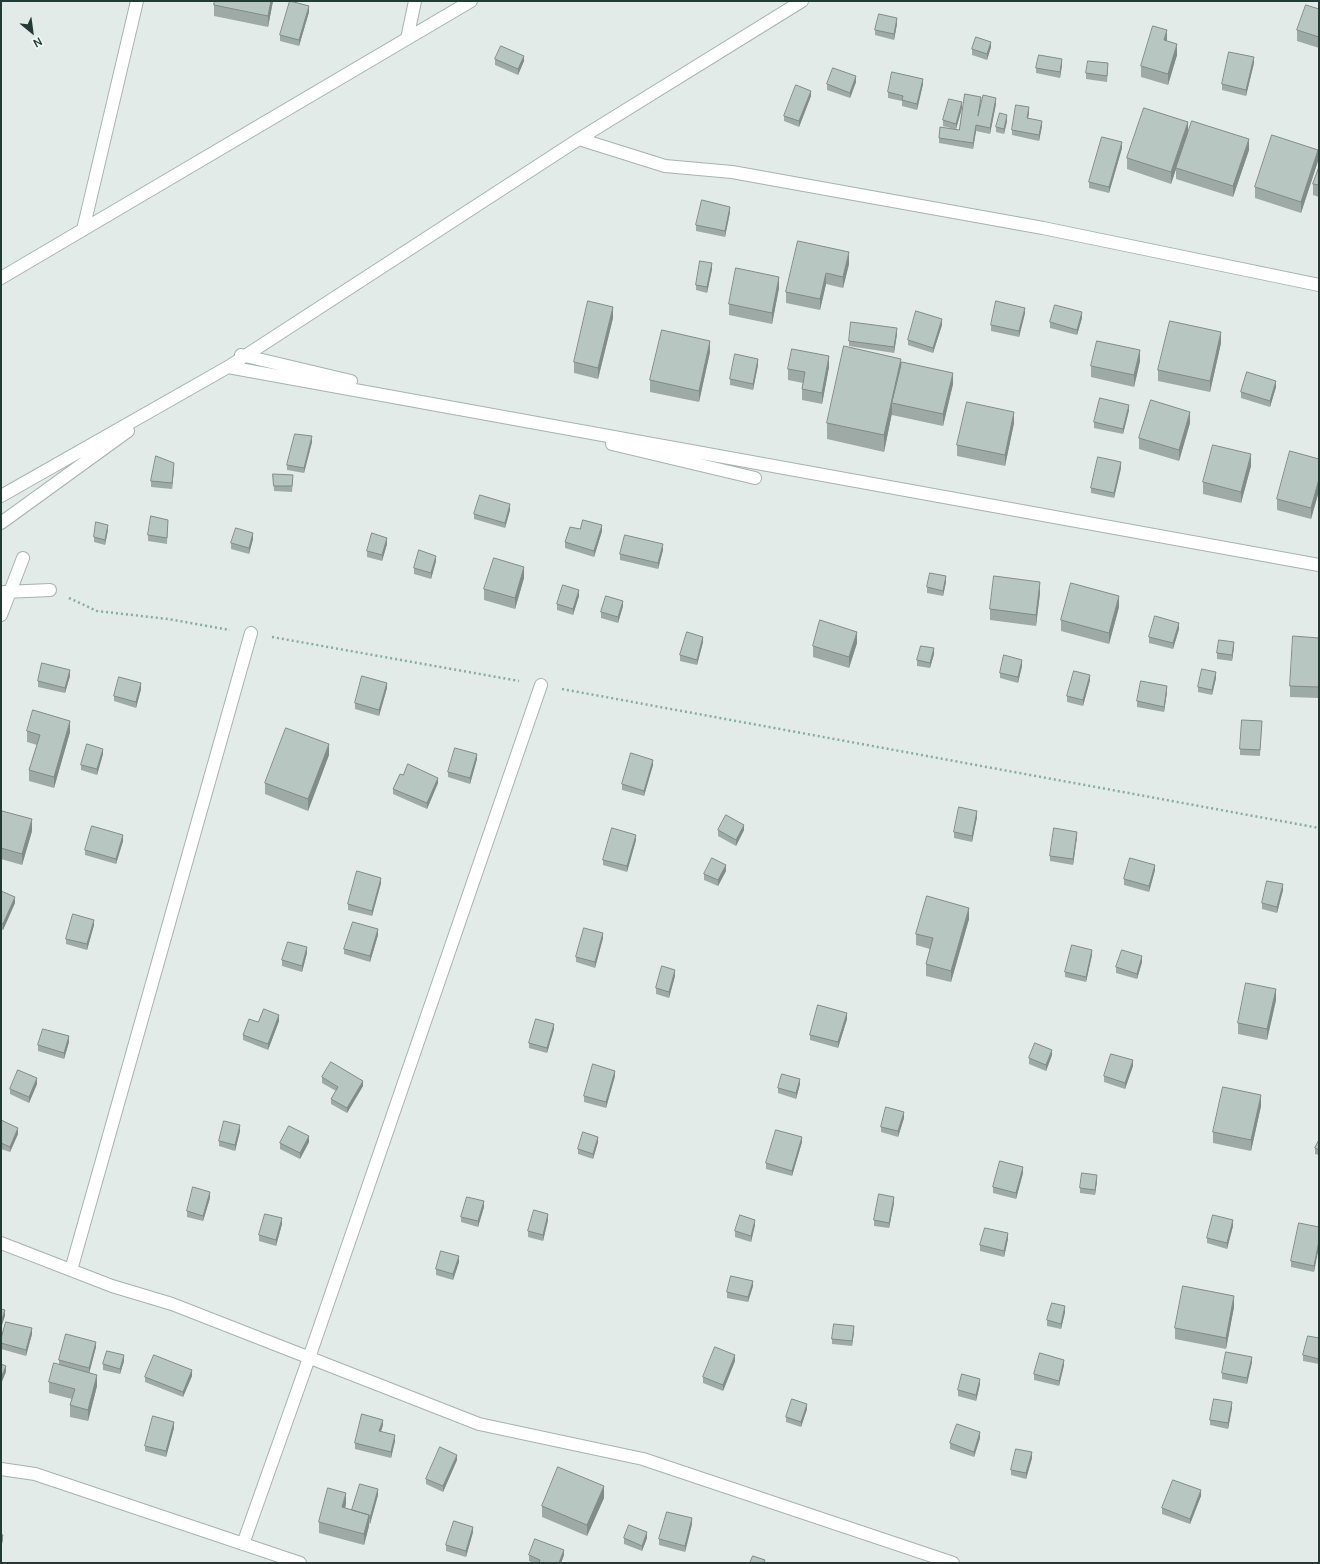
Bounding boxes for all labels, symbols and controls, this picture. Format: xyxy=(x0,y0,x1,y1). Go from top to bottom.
north arrow xyxy=(12,12,52,52)
text: N xyxy=(31,34,45,51)

